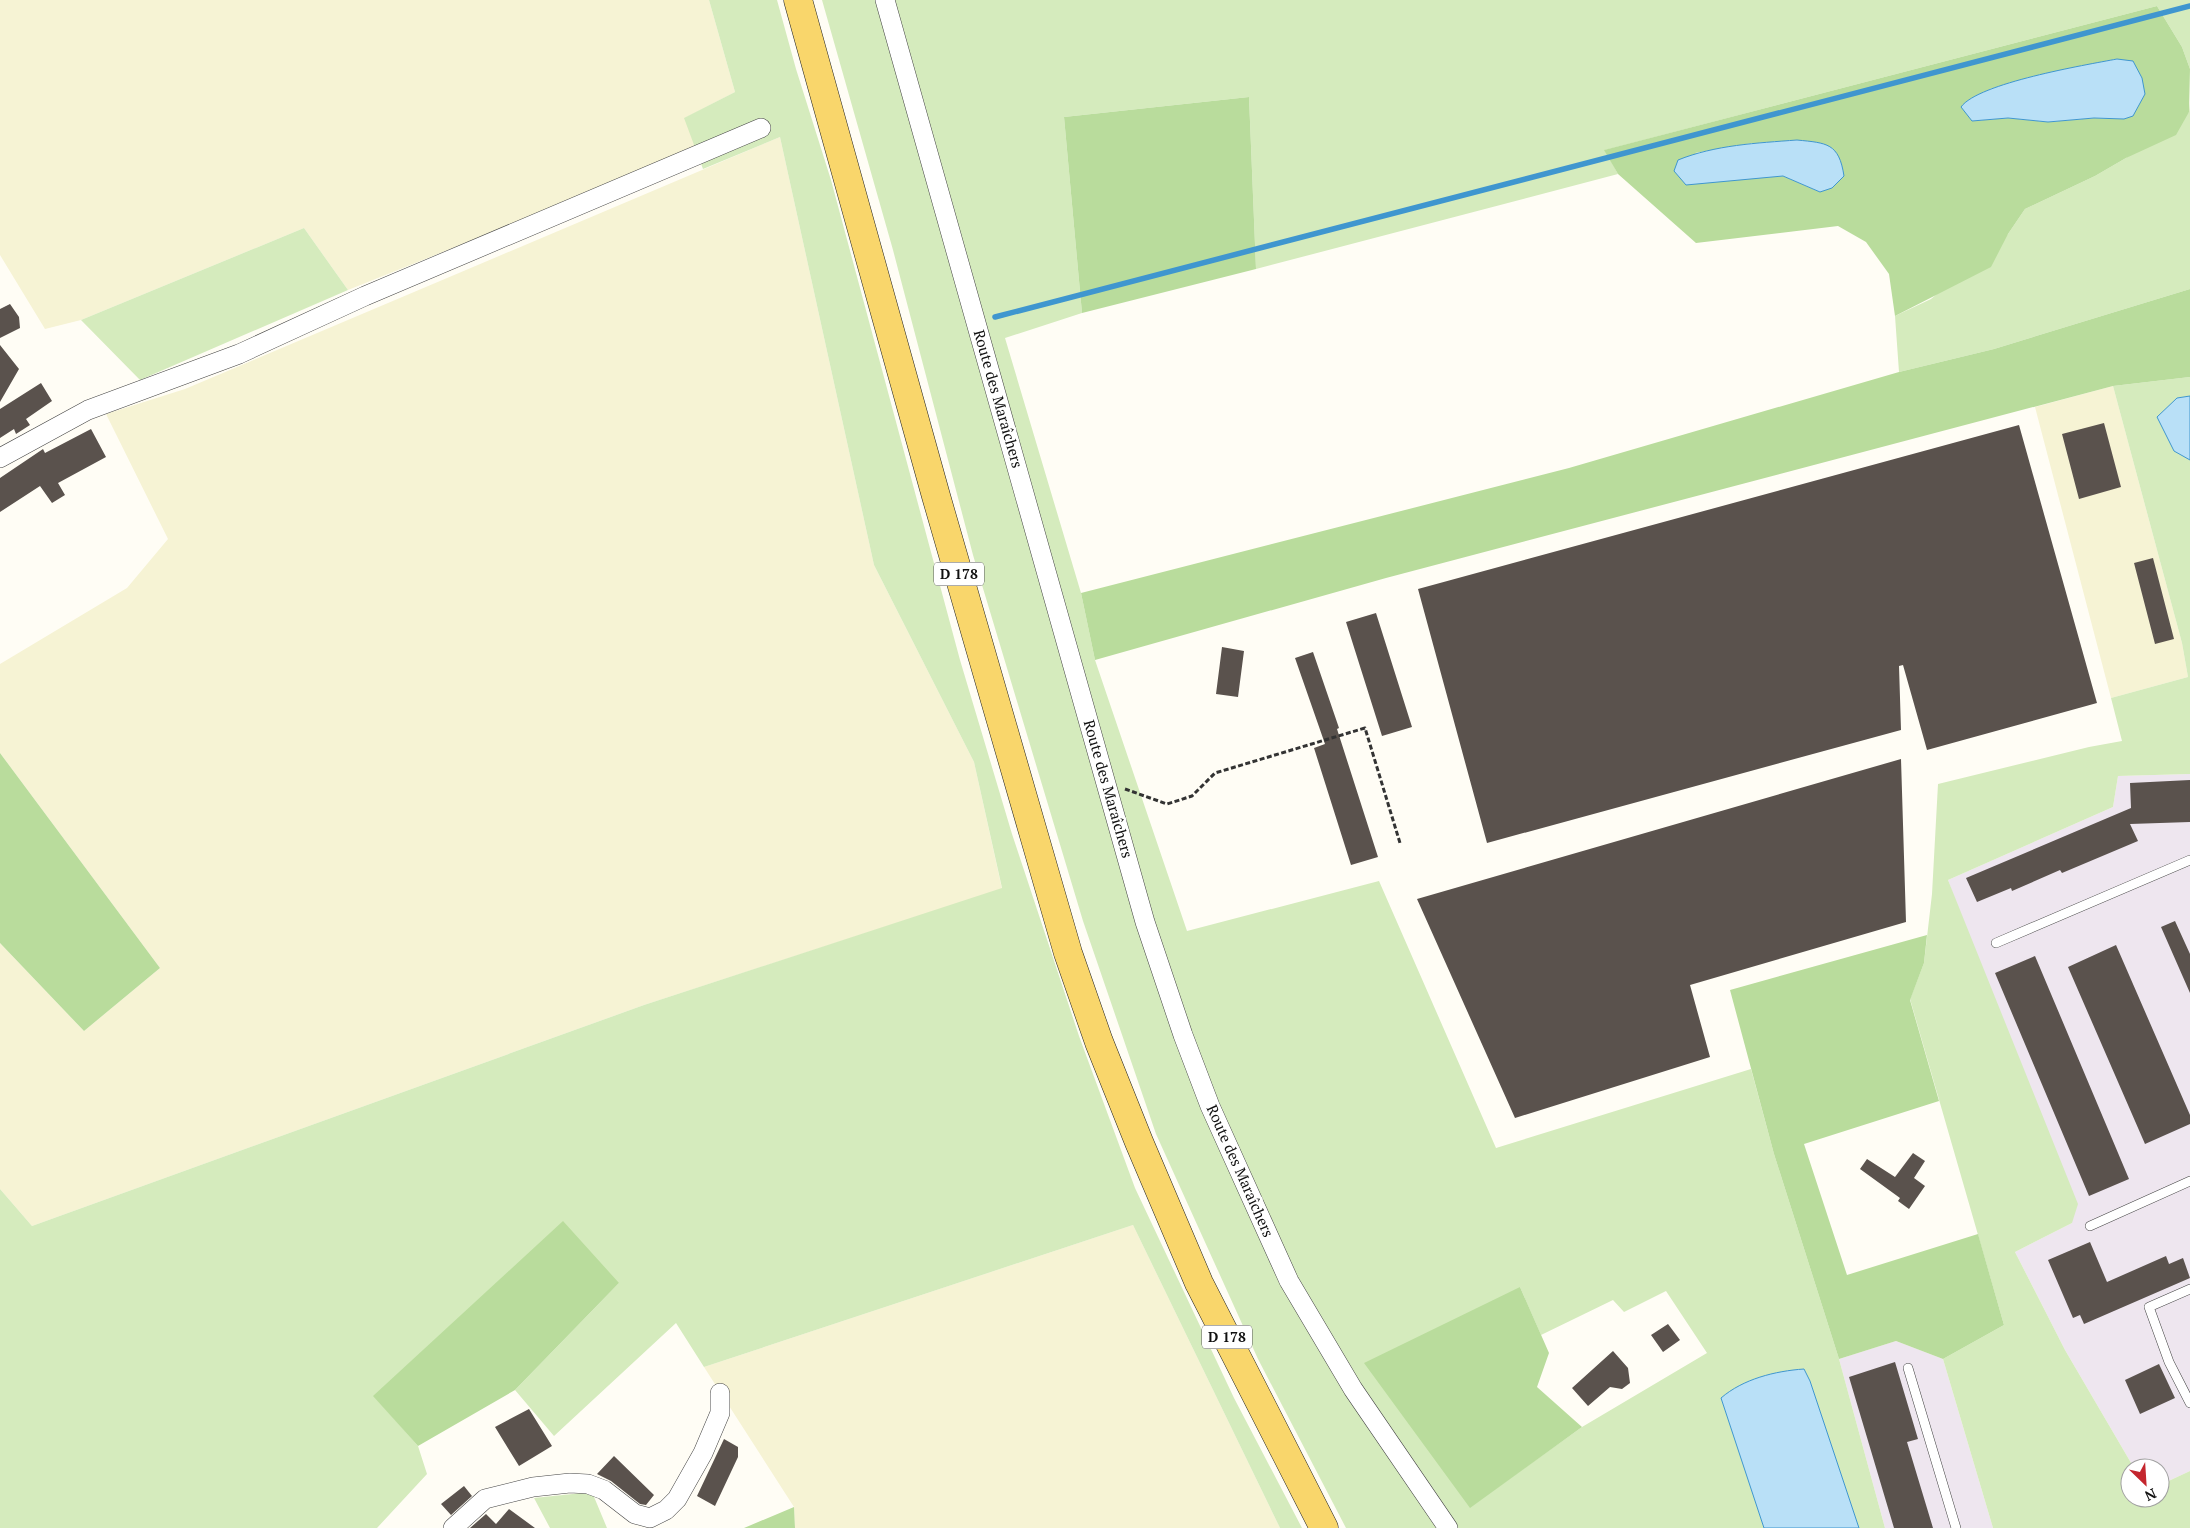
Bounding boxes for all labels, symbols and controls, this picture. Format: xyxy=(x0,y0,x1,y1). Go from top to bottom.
street label: Route des Maraîchers xyxy=(970,327,1028,470)
road number: D 178 xyxy=(934,562,984,586)
street label: Route des Maraîchers xyxy=(1080,717,1138,860)
street label: Route des Maraîchers xyxy=(1203,1101,1279,1240)
road number: D 178 xyxy=(1202,1325,1252,1348)
north arrow xyxy=(2120,1458,2170,1508)
text: N xyxy=(2142,1484,2160,1506)

